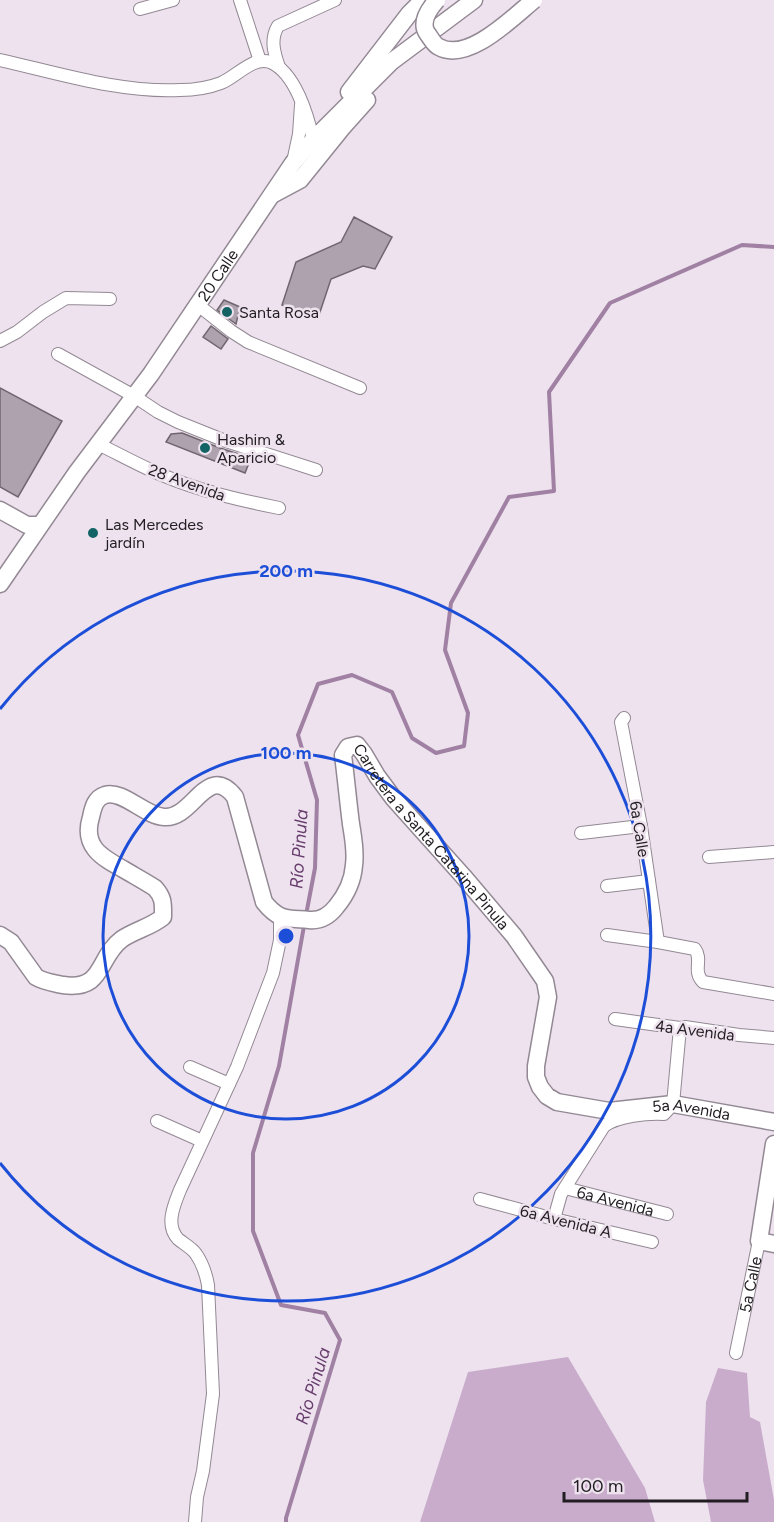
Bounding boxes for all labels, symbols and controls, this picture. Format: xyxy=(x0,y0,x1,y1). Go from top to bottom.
street label: 20 Calle xyxy=(194,245,242,305)
place label: Santa Rosa xyxy=(239,303,319,322)
marker: Santa Rosa xyxy=(220,305,234,319)
place label: Hashim & Aparicio xyxy=(217,430,286,467)
marker: Hashim & Aparicio xyxy=(198,441,212,455)
street label: 28 Avenida xyxy=(146,460,228,505)
place label: Las Mercedes jardín xyxy=(104,515,204,552)
marker: Las Mercedes jardín xyxy=(86,526,100,540)
text: 200 m xyxy=(259,560,313,582)
street label: Carretera a Santa Catarina Pinula xyxy=(349,740,513,934)
text: 100 m xyxy=(261,742,311,764)
street label: 6a Calle xyxy=(626,800,653,859)
water label: Río Pinula xyxy=(285,808,313,889)
centre of rings xyxy=(276,926,296,946)
street label: 4a Avenida xyxy=(654,1016,736,1045)
street label: 5a Avenida xyxy=(651,1095,732,1124)
street label: 6a Avenida xyxy=(575,1182,656,1220)
street label: 6a Avenida A xyxy=(518,1201,614,1242)
street label: 5a Calle xyxy=(736,1255,766,1314)
water label: Río Pinula xyxy=(291,1344,335,1427)
scale bar xyxy=(564,1465,747,1503)
text: 100 m xyxy=(573,1475,623,1497)

